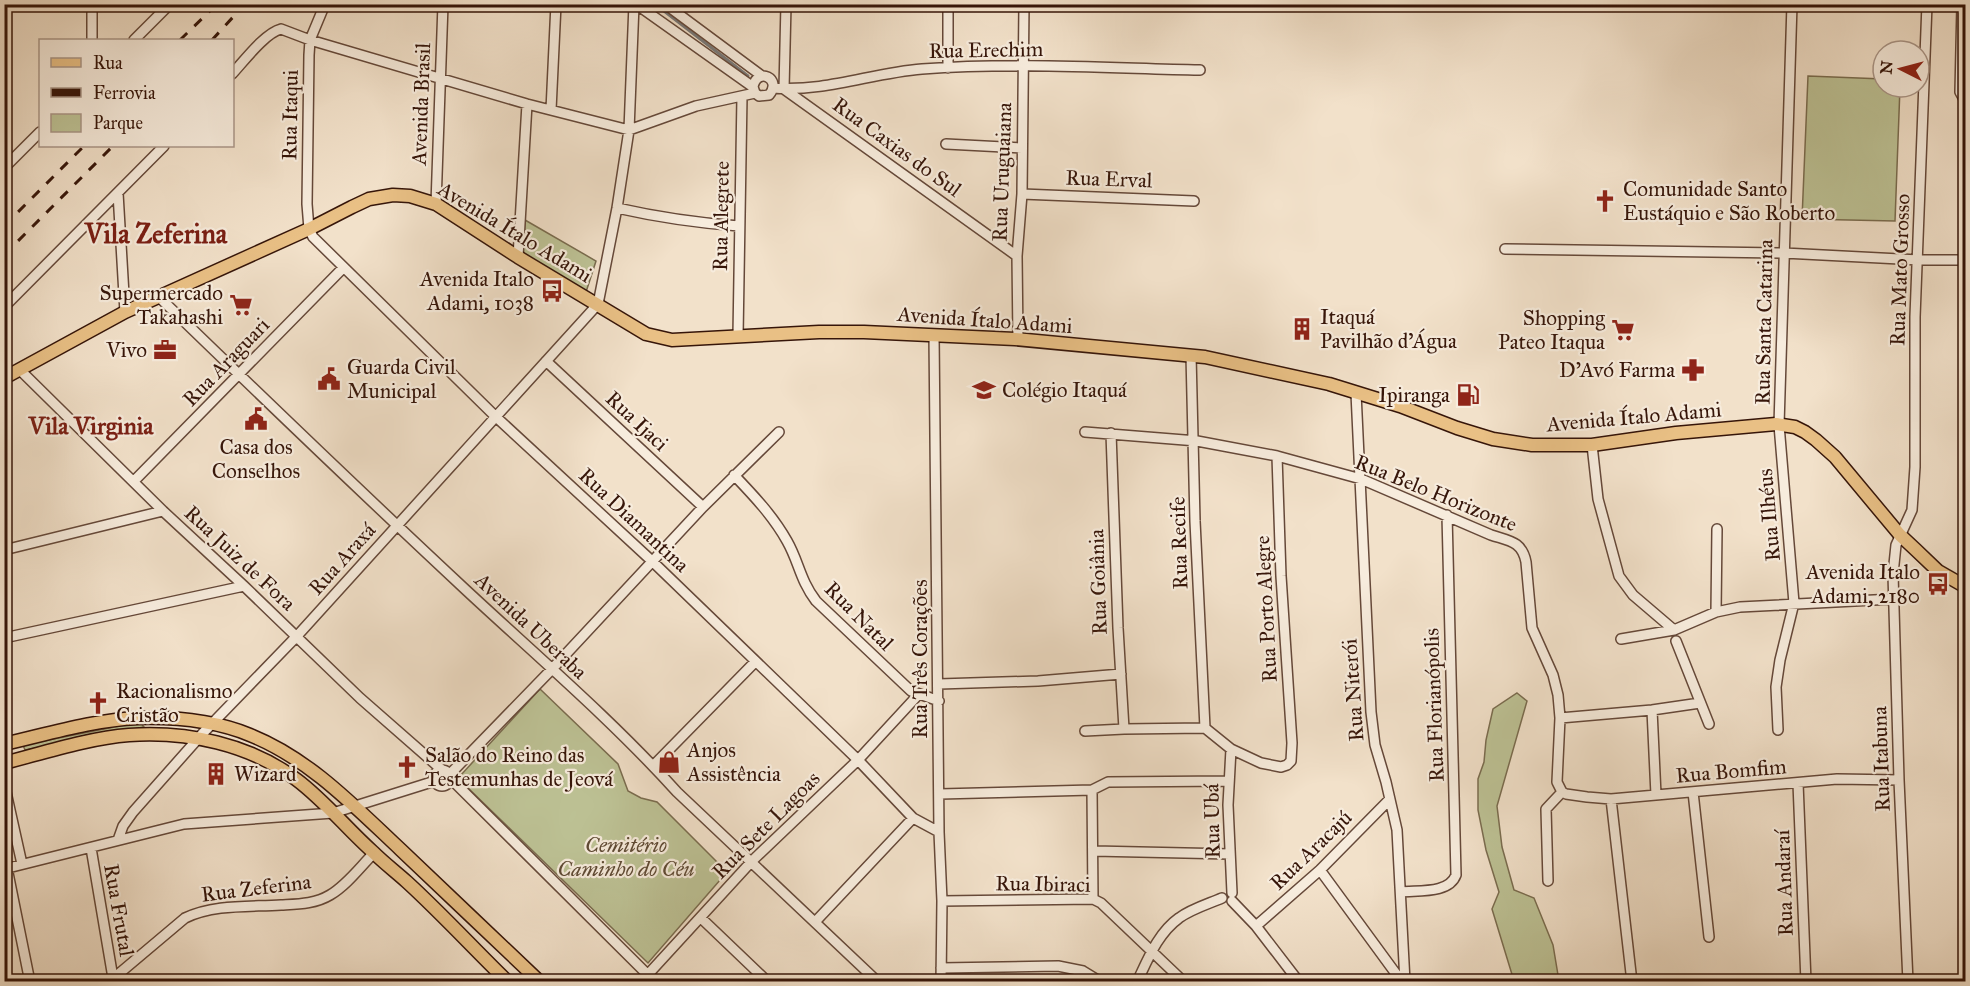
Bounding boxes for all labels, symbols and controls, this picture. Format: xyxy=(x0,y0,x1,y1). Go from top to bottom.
street label: Rua Erechim xyxy=(928,36,1044,64)
legend xyxy=(39,39,234,147)
north arrow xyxy=(1871,39,1931,99)
street label: Avenida Brasil xyxy=(406,42,436,167)
text: Rua xyxy=(93,52,123,74)
text: N xyxy=(1876,59,1897,75)
street label: Rua Itaqui xyxy=(276,69,304,161)
text: Ferrovia xyxy=(93,82,156,104)
street label: Rua Caxias do Sul xyxy=(827,91,967,203)
street label: Rua Uruguaiana xyxy=(987,102,1017,242)
text: Parque xyxy=(93,112,143,135)
street label: Rua Alegrete xyxy=(707,160,735,271)
street label: Rua Erval xyxy=(1065,164,1153,194)
street label: Avenida Ítalo Adami xyxy=(432,174,598,288)
place label: Comunidade Santo Eustáquio e São Roberto xyxy=(1623,176,1835,226)
church icon: Comunidade Santo Eustáquio e São Roberto xyxy=(1592,188,1618,214)
street label: Rua Mato Grosso xyxy=(1884,193,1916,347)
district label: Vila Zeferina xyxy=(84,217,228,250)
street label: Rua Santa Catarina xyxy=(1750,239,1778,405)
place label: Avenida Italo Adami, 1038 xyxy=(419,266,534,316)
bus stop icon: Avenida Italo Adami, 1038 xyxy=(539,278,565,304)
place label: Supermercado Takahashi xyxy=(99,280,223,330)
supermarket icon: Supermercado Takahashi xyxy=(228,292,254,318)
street label: Avenida Ítalo Adami xyxy=(896,300,1074,339)
place label: Itaquá Pavilhão d'Água xyxy=(1320,304,1457,354)
place label: Shopping Pateo Itaqua xyxy=(1498,305,1605,355)
street label: Rua Araguari xyxy=(177,312,275,412)
building icon: Itaquá Pavilhão d'Água xyxy=(1289,316,1315,342)
supermarket icon: Shopping Pateo Itaqua xyxy=(1610,317,1636,343)
place label: Vivo xyxy=(105,337,147,363)
office icon: Vivo xyxy=(152,337,178,363)
place label: Guarda Civil Municipal xyxy=(347,354,456,404)
place label: D'Avó Farma xyxy=(1559,357,1675,383)
pharmacy icon: D'Avó Farma xyxy=(1680,357,1706,383)
public building icon: Guarda Civil Municipal xyxy=(316,366,342,392)
school or university icon: Colégio Itaquá xyxy=(971,377,997,403)
place label: Colégio Itaquá xyxy=(1002,377,1127,403)
place label: Ipiranga xyxy=(1378,382,1450,408)
fuel station icon: Ipiranga xyxy=(1455,382,1481,408)
street label: Rua Ijaci xyxy=(600,385,674,457)
street label: Avenida Ítalo Adami xyxy=(1544,395,1723,438)
public building icon: Casa dos Conselhos xyxy=(243,406,269,432)
district label: Vila Virginia xyxy=(28,411,154,441)
place label: Casa dos Conselhos xyxy=(212,434,300,484)
street label: Rua Belo Horizonte xyxy=(1351,449,1521,538)
street label: Rua Diamantina xyxy=(573,462,695,578)
street label: Rua Ilhéus xyxy=(1752,468,1786,562)
street label: Rua Recife xyxy=(1164,496,1194,590)
street label: Rua Juiz de Fora xyxy=(179,500,301,616)
street label: Rua Araxá xyxy=(303,517,381,600)
street label: Rua Goiânia xyxy=(1083,528,1113,635)
street label: Rua Porto Alegre xyxy=(1249,535,1283,683)
place label: Avenida Italo Adami, 2180 xyxy=(1805,559,1920,609)
street label: Avenida Uberaba xyxy=(469,567,593,685)
bus stop icon: Avenida Italo Adami, 2180 xyxy=(1925,571,1951,597)
street label: Rua Natal xyxy=(819,576,899,656)
street label: Rua Três Corações xyxy=(907,579,933,739)
street label: Rua Florianópolis xyxy=(1418,628,1450,782)
street label: Rua Niterói xyxy=(1336,637,1370,742)
place label: Racionalismo Cristão xyxy=(116,678,233,728)
church icon: Racionalismo Cristão xyxy=(85,690,111,716)
street label: Rua Itabuna xyxy=(1866,706,1896,812)
place label: Anjos Assistência xyxy=(686,737,781,787)
place label: Salão do Reino das Testemunhas de Jeová xyxy=(425,742,613,792)
shop icon: Anjos Assistência xyxy=(656,749,682,775)
street label: Rua Bomfim xyxy=(1674,753,1788,789)
church icon: Salão do Reino das Testemunhas de Jeová xyxy=(394,754,420,780)
building icon: Wizard xyxy=(203,761,229,787)
place label: Wizard xyxy=(234,761,297,787)
street label: Rua Sete Lagoas xyxy=(707,766,825,884)
street label: Rua Ubá xyxy=(1198,783,1226,859)
street label: Rua Aracajú xyxy=(1265,804,1357,896)
street label: Rua Andaraí xyxy=(1769,828,1799,937)
park label: Cemitério Caminho do Céu xyxy=(558,832,694,882)
street label: Rua Frutal xyxy=(98,862,140,959)
street label: Rua Zeferina xyxy=(200,868,313,908)
street label: Rua Ibiraci xyxy=(995,870,1091,898)

